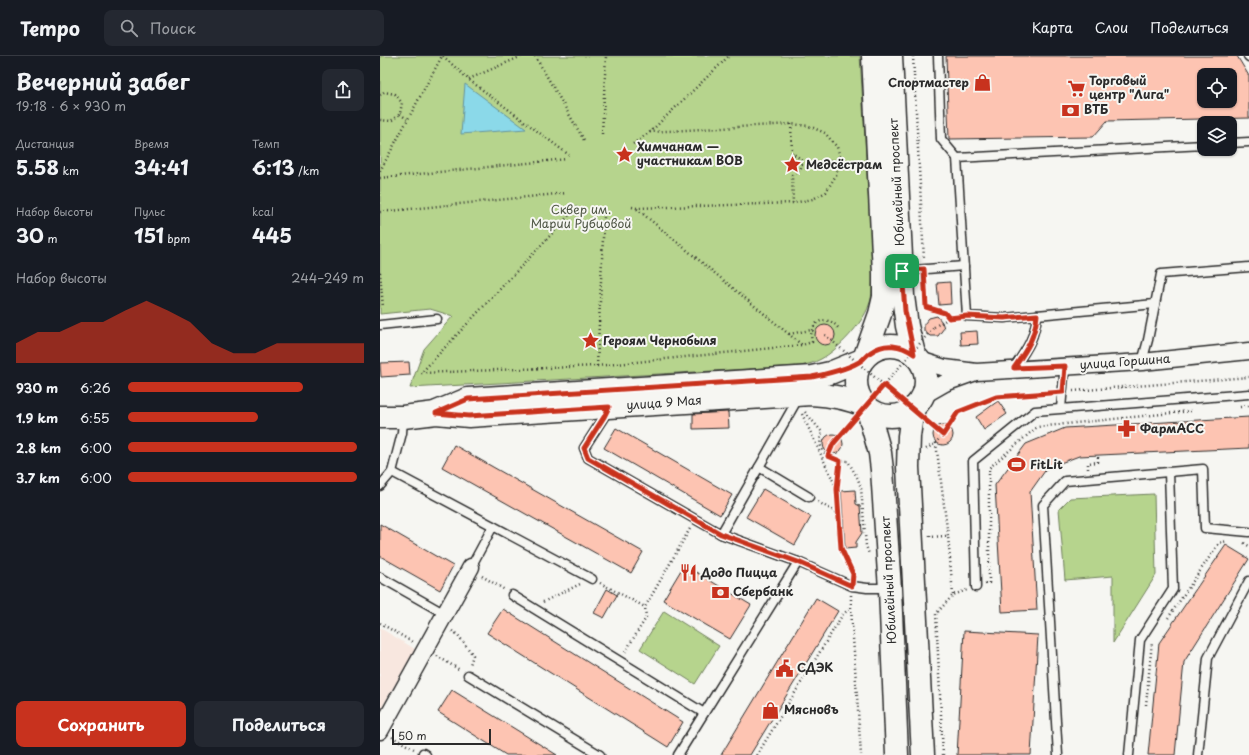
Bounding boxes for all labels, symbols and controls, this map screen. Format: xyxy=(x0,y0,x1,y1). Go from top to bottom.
search box xyxy=(104,10,384,46)
text: Tempo xyxy=(20,14,80,42)
text: Поиск xyxy=(150,16,196,39)
icon: search xyxy=(118,17,140,39)
text: Карта xyxy=(1032,17,1073,38)
text: Слои xyxy=(1095,17,1128,38)
text: Поделиться xyxy=(1150,17,1229,38)
text: Вечерний забег xyxy=(16,64,190,97)
map controls xyxy=(1197,68,1237,156)
button: locate xyxy=(1197,68,1237,108)
button: share xyxy=(322,69,364,111)
place label: Торговый центр "Лига" xyxy=(1089,71,1169,103)
place label: Спортмастер xyxy=(888,73,969,91)
shop icon: Спортмастер xyxy=(972,73,992,93)
supermarket icon: Торговый центр "Лига" xyxy=(1066,78,1086,98)
text: 19:18 · 6 × 930 m xyxy=(16,96,126,115)
bank icon: ВТБ xyxy=(1061,100,1081,120)
place label: ВТБ xyxy=(1084,100,1108,118)
button: layers xyxy=(1197,116,1237,156)
street label: Юбилейный проспект xyxy=(884,118,908,246)
text: Дистанция xyxy=(16,135,74,152)
text: Время xyxy=(134,135,169,152)
text: Темп xyxy=(252,135,280,152)
place label: Химчанам — участникам ВОВ xyxy=(637,137,743,169)
place icon: Химчанам — участникам ВОВ xyxy=(614,144,634,164)
text: 5.58 xyxy=(16,152,59,182)
text: 34:41 xyxy=(134,152,189,182)
text: 6:13 xyxy=(252,152,295,182)
place icon: Медсёстрам xyxy=(783,155,803,175)
place label: Медсёстрам xyxy=(806,155,883,173)
text: km xyxy=(59,162,79,179)
text: /km xyxy=(295,162,319,179)
park label: Сквер им. Марии Рубцовой xyxy=(531,200,631,232)
text: Набор высоты xyxy=(16,203,93,220)
text: Пульс xyxy=(134,203,165,220)
text: kcal xyxy=(252,203,274,220)
text: 30 xyxy=(16,220,44,250)
text: 151 xyxy=(134,220,164,250)
text: 445 xyxy=(252,220,292,250)
text: m xyxy=(44,230,58,247)
text: bpm xyxy=(164,230,190,247)
pin xyxy=(885,254,919,288)
icon: arrive xyxy=(891,260,913,282)
text: Набор высоты xyxy=(16,268,107,287)
text: 244–249 m xyxy=(291,268,364,287)
place icon: Героям Чернобыля xyxy=(580,331,600,351)
place label: Героям Чернобыля xyxy=(603,331,717,349)
street label: улица Горшина xyxy=(1079,349,1171,373)
text: 930 m xyxy=(16,378,58,397)
text: 6:26 xyxy=(80,378,111,397)
street label: улица 9 Мая xyxy=(626,390,702,414)
text: 1.9 km xyxy=(16,408,58,427)
text: 6:55 xyxy=(80,408,110,427)
pharmacy icon: ФармАСС xyxy=(1117,419,1137,439)
place label: ФармАСС xyxy=(1140,419,1204,437)
text: 2.8 km xyxy=(16,438,61,457)
text: 6:00 xyxy=(80,438,112,457)
sports icon: FitLit xyxy=(1007,455,1027,475)
place label: FitLit xyxy=(1030,455,1063,473)
text: 3.7 km xyxy=(16,468,60,487)
text: 6:00 xyxy=(80,468,112,487)
street label: Юбилейный проспект xyxy=(876,516,900,644)
restaurant icon: Додо Пицца xyxy=(678,563,698,583)
place label: Додо Пицца xyxy=(700,563,778,581)
bank icon: Сбербанк xyxy=(710,582,730,602)
place label: Сбербанк xyxy=(733,582,794,600)
public building icon: СДЭК xyxy=(774,658,794,678)
place label: СДЭК xyxy=(797,658,833,676)
shop icon: Мясновъ xyxy=(761,700,781,720)
place label: Мясновъ xyxy=(784,700,839,718)
button: Сохранить xyxy=(16,701,186,747)
button: Поделиться xyxy=(194,701,364,747)
scale bar xyxy=(392,727,491,746)
text: 50 m xyxy=(398,727,427,744)

